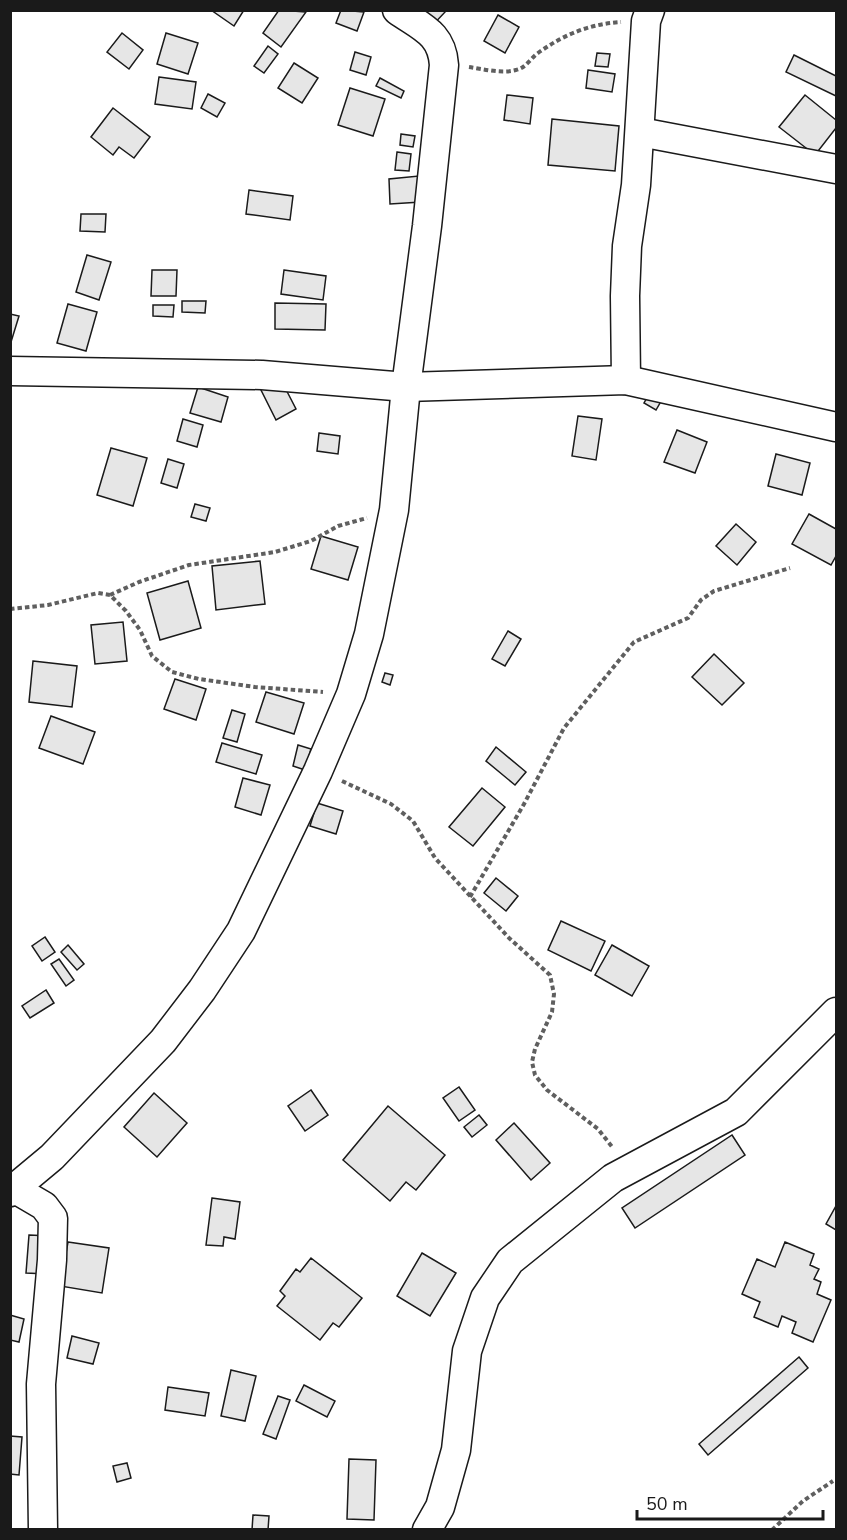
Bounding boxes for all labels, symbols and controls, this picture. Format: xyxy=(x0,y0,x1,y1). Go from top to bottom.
scale bar xyxy=(637,1483,823,1521)
text: 50 m xyxy=(646,1492,688,1516)

